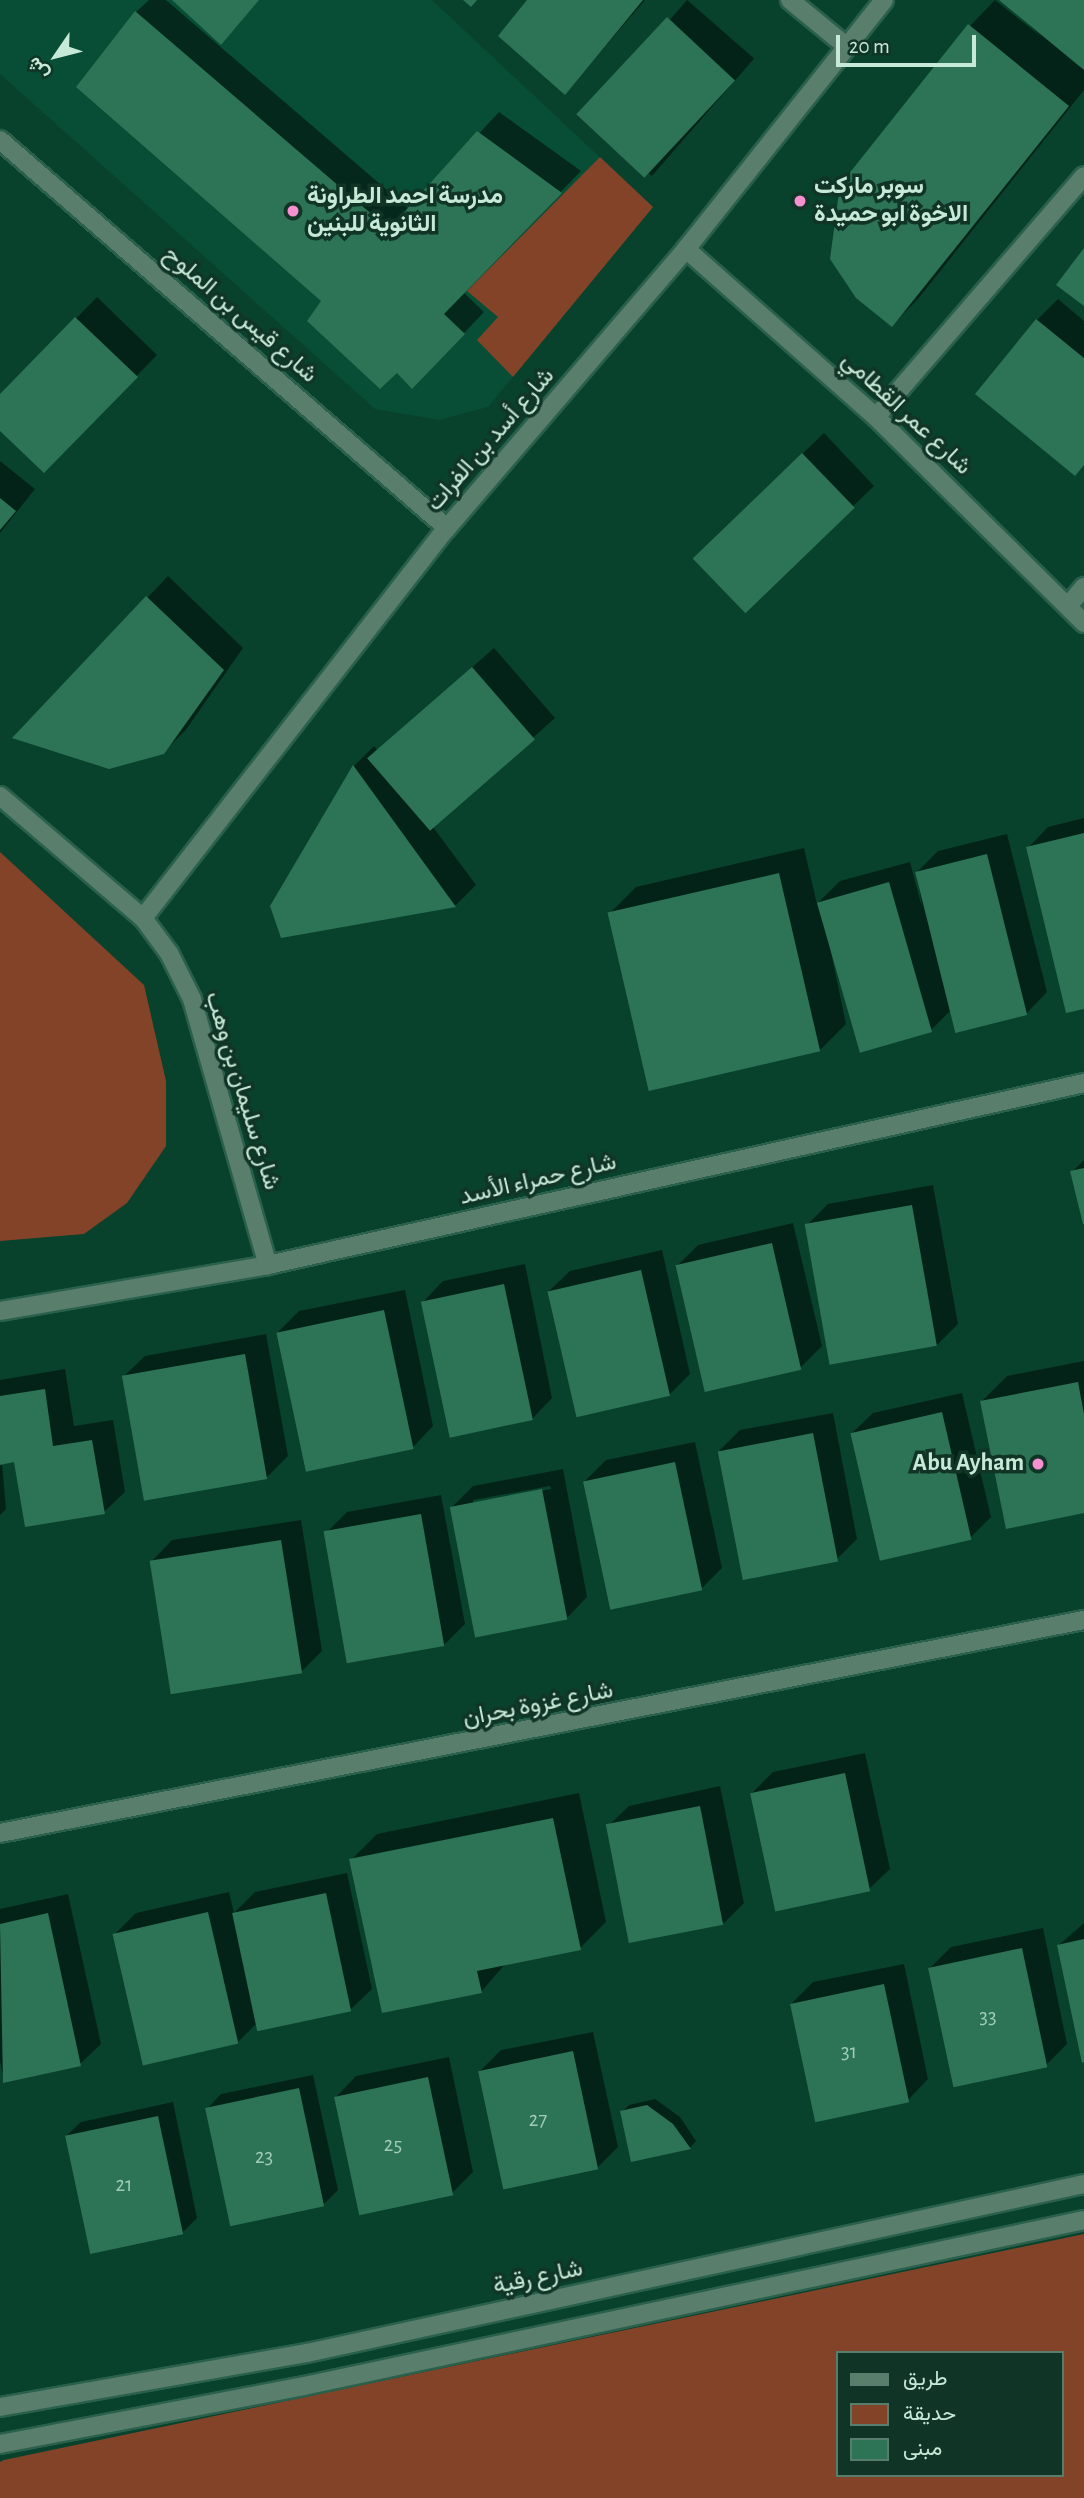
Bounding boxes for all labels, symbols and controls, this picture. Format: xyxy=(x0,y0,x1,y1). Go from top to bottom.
north arrow xyxy=(21,21,91,91)
scale bar xyxy=(839,21,979,65)
text: 20 m xyxy=(849,36,890,57)
text: ش xyxy=(24,54,53,83)
place label: سوبر ماركت الاخوة ابو حميدة xyxy=(814,173,968,229)
place label: مدرسة احمد الطراونة الثانوية للبنين xyxy=(307,183,503,239)
marker: سوبر ماركت الاخوة ابو حميدة xyxy=(792,193,808,209)
marker: مدرسة احمد الطراونة الثانوية للبنين xyxy=(285,203,301,219)
street label: شارع قيس بن الملوح xyxy=(157,240,323,390)
street label: شارع عمر القطامي xyxy=(835,346,977,482)
street label: شارع أسد بن الفرات xyxy=(421,362,561,518)
street label: شارع سليمان بن وهب xyxy=(198,988,286,1194)
street label: شارع حمراء الأسد xyxy=(457,1148,619,1212)
place label: Abu Ayham xyxy=(913,1450,1024,1478)
marker: Abu Ayham xyxy=(1030,1456,1046,1472)
street label: شارع غزوة بحران xyxy=(460,1676,616,1734)
house number: 33 xyxy=(979,2004,997,2030)
house number: 31 xyxy=(841,2039,857,2065)
house number: 27 xyxy=(529,2107,547,2133)
house number: 25 xyxy=(384,2132,402,2158)
house number: 23 xyxy=(255,2144,273,2170)
house number: 21 xyxy=(116,2172,132,2198)
street label: شارع رقية xyxy=(491,2254,585,2302)
legend xyxy=(836,2351,1063,2477)
text: طريق xyxy=(903,2368,948,2389)
text: حديقة xyxy=(903,2403,956,2424)
text: مبنى xyxy=(903,2438,942,2459)

